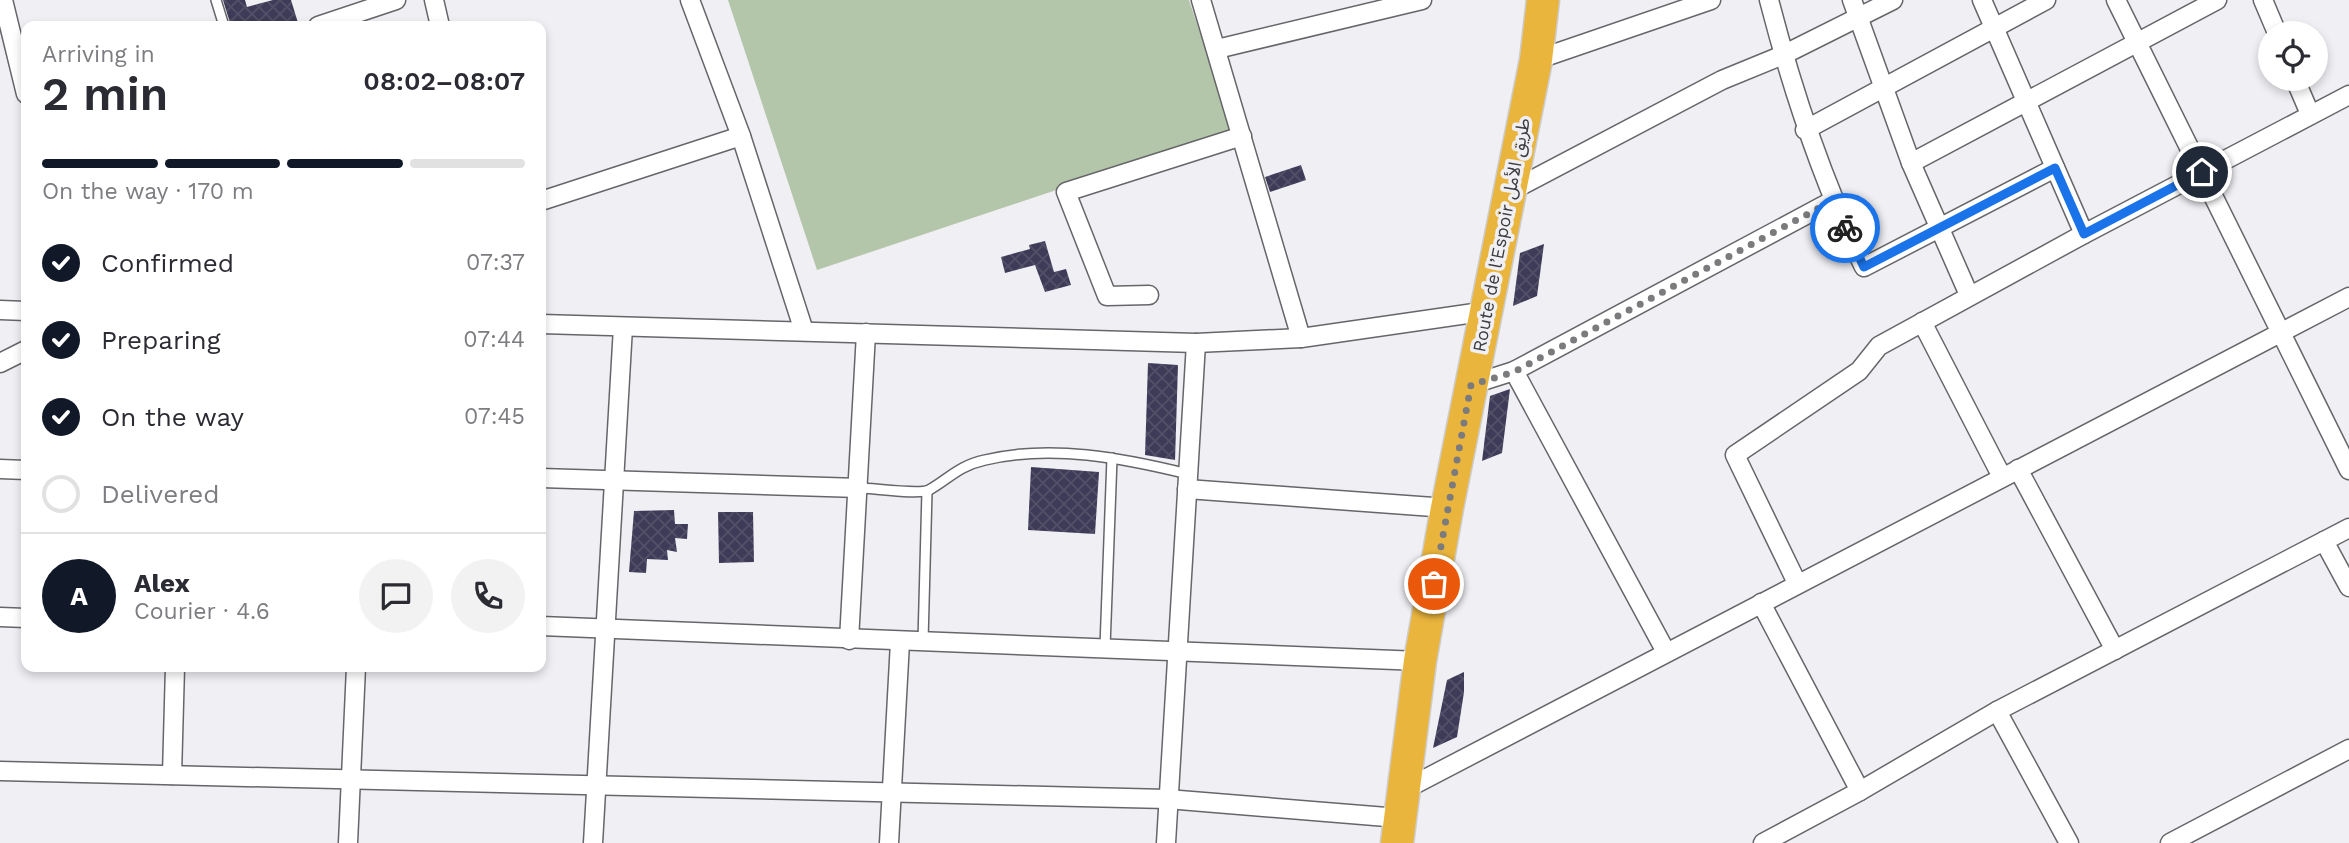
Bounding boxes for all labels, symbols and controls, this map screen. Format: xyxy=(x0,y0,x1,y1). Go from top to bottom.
map controls xyxy=(2258,21,2328,91)
button: locate xyxy=(2258,21,2328,91)
text: Arriving in xyxy=(42,41,155,68)
text: 08:02–08:07 xyxy=(363,66,525,96)
text: 2 min xyxy=(42,67,168,121)
street label: Route de l’Espoir طريق الأمل xyxy=(1468,116,1535,354)
pin xyxy=(2172,142,2232,202)
icon: home xyxy=(2183,153,2221,191)
text: On the way · 170 m xyxy=(42,178,254,205)
courier xyxy=(1810,193,1880,263)
icon: bike xyxy=(1826,209,1864,247)
icon: check xyxy=(42,244,80,282)
text: Confirmed xyxy=(101,248,234,278)
text: 07:37 xyxy=(466,249,525,276)
icon: check xyxy=(42,321,80,359)
text: Preparing xyxy=(101,325,221,355)
text: 07:44 xyxy=(463,326,525,353)
icon: check xyxy=(42,398,80,436)
text: On the way xyxy=(101,402,244,432)
text: 07:45 xyxy=(464,403,525,430)
text: Delivered xyxy=(101,479,220,509)
pin xyxy=(1404,554,1464,614)
button: chat xyxy=(359,559,433,633)
button: phone xyxy=(451,559,525,633)
icon: bag xyxy=(1415,565,1453,603)
text: Alex xyxy=(134,568,190,598)
text: A xyxy=(70,581,88,611)
text: Courier · 4.6 xyxy=(134,598,270,625)

